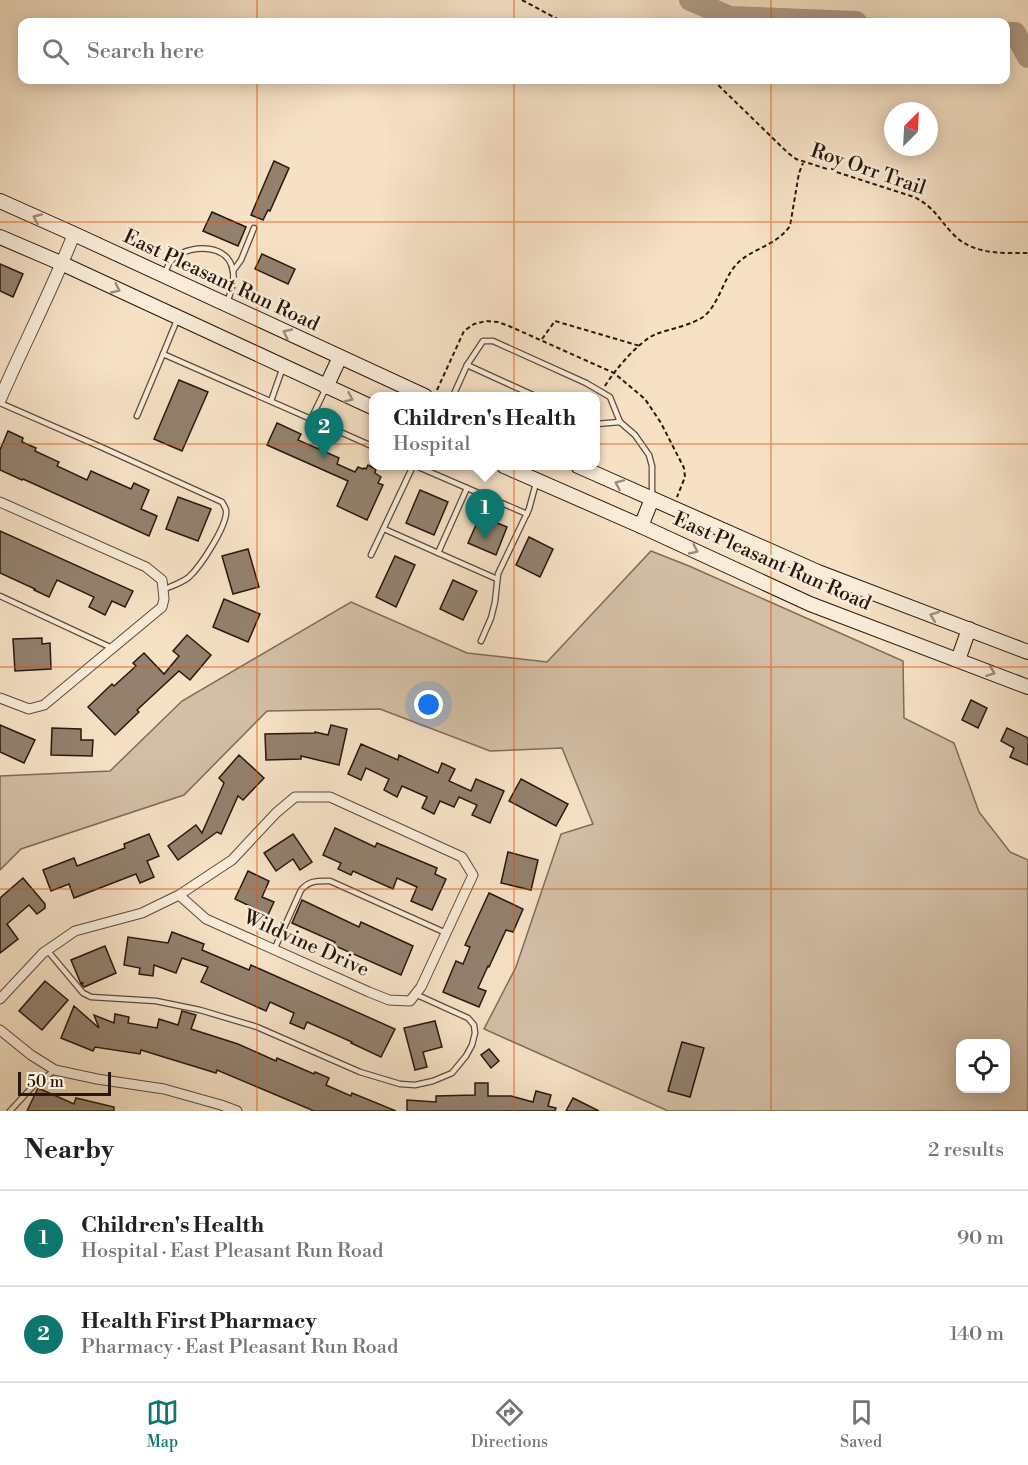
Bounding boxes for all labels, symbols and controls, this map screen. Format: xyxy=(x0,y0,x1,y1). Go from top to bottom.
search box xyxy=(18,18,1010,84)
icon: search xyxy=(39,35,72,68)
text: Search here xyxy=(87,38,204,65)
north arrow xyxy=(884,102,938,156)
street label: Roy Orr Trail xyxy=(807,139,929,201)
one-way arrow xyxy=(33,213,44,225)
street label: East Pleasant Run Road xyxy=(119,225,324,338)
one-way arrow xyxy=(109,281,120,293)
one-way arrow xyxy=(283,328,294,340)
one-way arrow xyxy=(343,390,354,402)
popup xyxy=(369,392,600,470)
text: Children's Health xyxy=(393,405,576,432)
pin: 2 xyxy=(304,408,344,458)
text: Hospital xyxy=(393,432,470,457)
one-way arrow xyxy=(614,479,625,491)
pin: 1 xyxy=(466,490,504,539)
street label: East Pleasant Run Road xyxy=(669,507,875,617)
one-way arrow xyxy=(687,543,698,555)
one-way arrow xyxy=(929,611,940,623)
one-way arrow xyxy=(985,665,995,678)
your location xyxy=(414,690,443,719)
street label: Wildvine Drive xyxy=(238,905,373,983)
map controls xyxy=(956,1039,1010,1093)
button: locate xyxy=(956,1039,1010,1093)
scale bar xyxy=(18,1069,111,1096)
text: 50 m xyxy=(27,1072,64,1092)
text: Nearby xyxy=(24,1134,114,1166)
text: 2 results xyxy=(928,1138,1004,1163)
text: Children's Health xyxy=(81,1212,264,1239)
text: 1 xyxy=(39,1226,48,1251)
text: 90 m xyxy=(957,1226,1004,1251)
text: Hospital · East Pleasant Run Road xyxy=(81,1239,383,1264)
text: Health First Pharmacy xyxy=(81,1308,316,1335)
text: 2 xyxy=(37,1322,50,1347)
text: 140 m xyxy=(949,1322,1004,1347)
text: Pharmacy · East Pleasant Run Road xyxy=(81,1335,398,1360)
tab: Map xyxy=(146,1396,179,1452)
tab: Directions xyxy=(471,1396,548,1452)
tab: Saved xyxy=(840,1396,882,1452)

